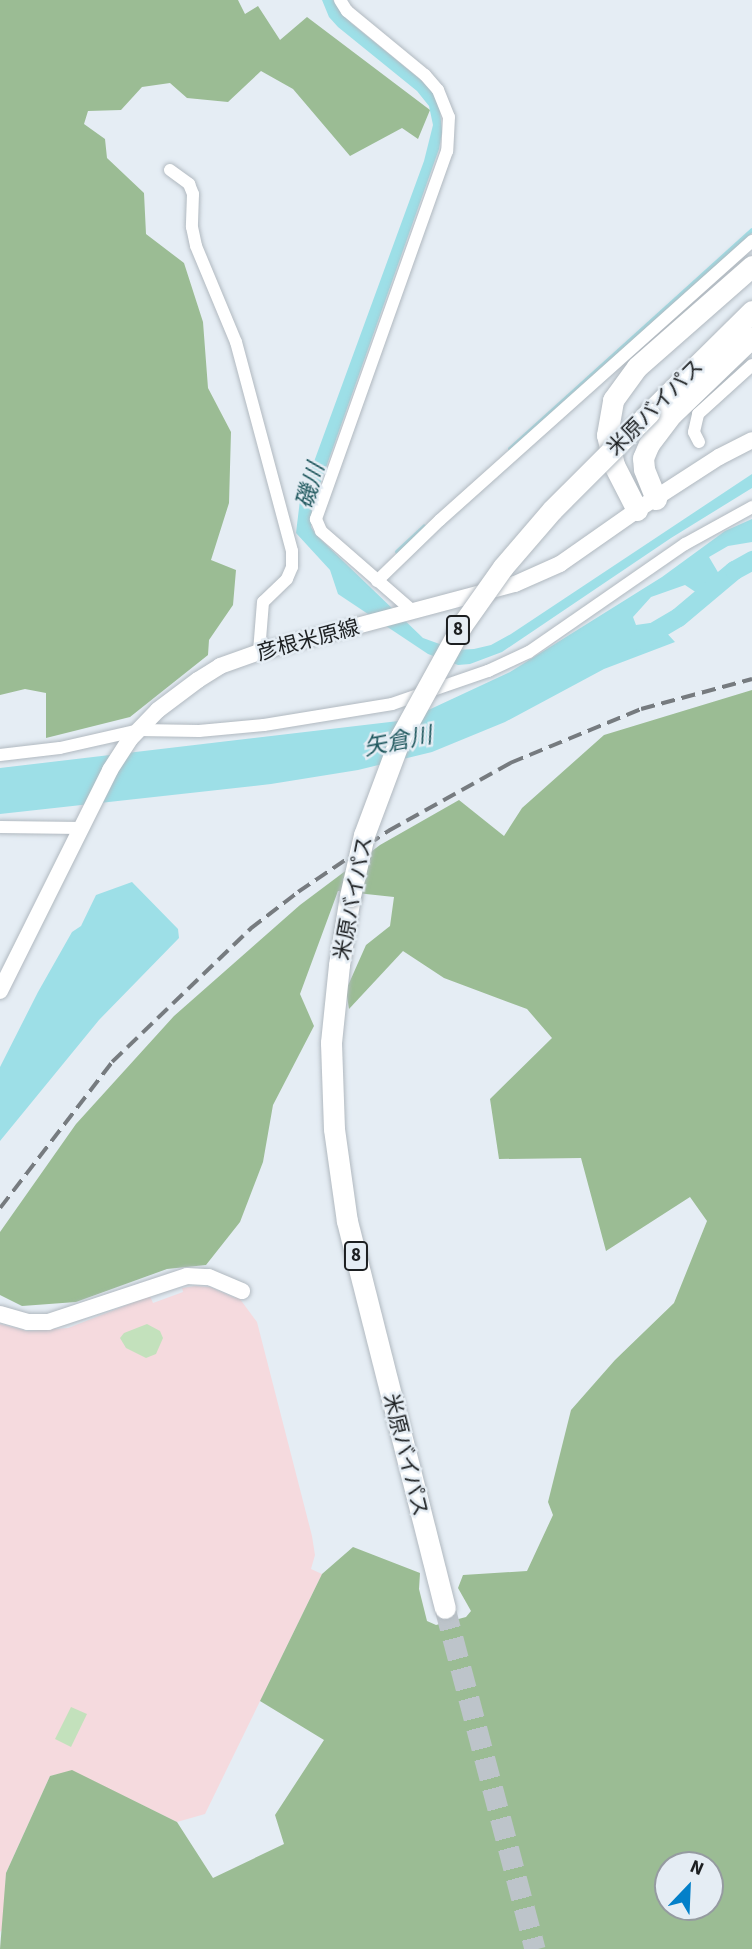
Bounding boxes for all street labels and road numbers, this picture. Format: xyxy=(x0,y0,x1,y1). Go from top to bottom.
street label: 米原バイパス xyxy=(602,354,708,460)
street label: 彦根米原線 xyxy=(254,614,362,666)
road number: 8 xyxy=(446,614,470,646)
street label: 米原バイパス xyxy=(329,834,377,962)
road number: 8 xyxy=(344,1240,368,1272)
street label: 米原バイパス xyxy=(379,1391,433,1519)

